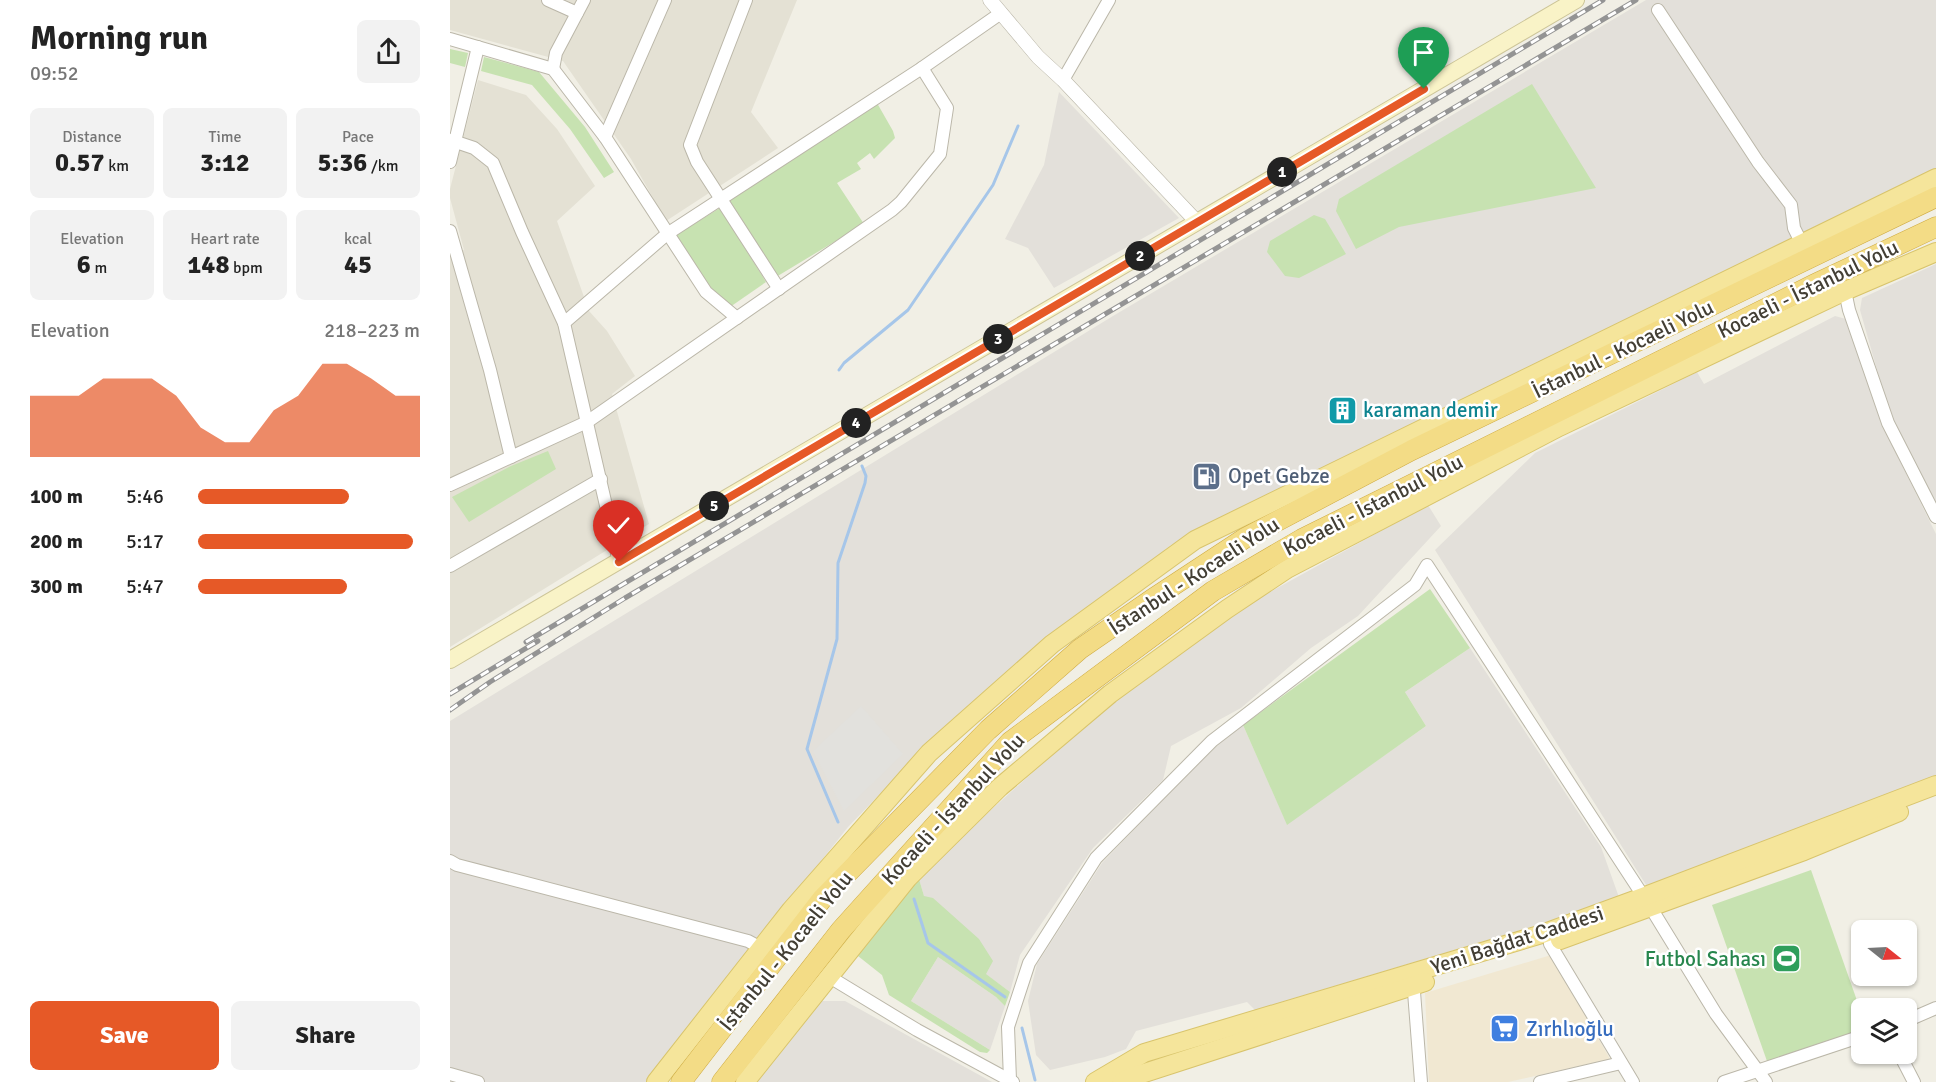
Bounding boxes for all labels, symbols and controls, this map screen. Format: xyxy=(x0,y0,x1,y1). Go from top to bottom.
text: Morning run xyxy=(30,18,208,59)
button: share xyxy=(357,20,420,83)
pin xyxy=(1398,27,1449,89)
icon: arrive xyxy=(1407,36,1440,69)
text: 09:52 xyxy=(30,61,79,86)
text: Distance xyxy=(62,127,122,147)
text: Time xyxy=(209,127,241,147)
text: Pace xyxy=(342,127,374,147)
text: 0.57 xyxy=(55,147,105,179)
text: 3:12 xyxy=(200,147,250,179)
text: 5:36 xyxy=(318,147,367,179)
text: km xyxy=(105,156,129,176)
text: /km xyxy=(367,156,398,176)
pin: 1 xyxy=(1267,157,1297,187)
text: 1 xyxy=(1278,162,1286,182)
text: Elevation xyxy=(60,229,124,249)
text: Heart rate xyxy=(190,229,260,249)
text: kcal xyxy=(344,229,372,249)
street label: Kocaeli - İstanbul Yolu xyxy=(1713,234,1903,344)
pin: 2 xyxy=(1125,241,1155,271)
text: 2 xyxy=(1136,246,1144,266)
text: 6 xyxy=(77,249,91,281)
text: 148 xyxy=(187,249,229,281)
text: 45 xyxy=(344,249,372,281)
text: m xyxy=(91,258,107,278)
text: bpm xyxy=(229,258,263,278)
street label: İstanbul - Kocaeli Yolu xyxy=(1528,294,1718,404)
text: Elevation xyxy=(30,318,110,343)
text: 218–223 m xyxy=(324,318,420,343)
pin: 3 xyxy=(983,324,1013,354)
text: 3 xyxy=(994,329,1002,349)
building icon: karaman demir xyxy=(1326,394,1358,426)
place label: karaman demir xyxy=(1363,397,1498,423)
pin: 4 xyxy=(841,408,871,438)
text: 4 xyxy=(852,413,860,433)
street label: Kocaeli - İstanbul Yolu xyxy=(1279,448,1467,562)
fuel station icon: Opet Gebze xyxy=(1191,460,1223,492)
place label: Opet Gebze xyxy=(1228,463,1330,489)
text: 100 m xyxy=(30,484,83,509)
text: 5:46 xyxy=(126,484,164,509)
pin: 5 xyxy=(699,491,729,521)
text: 5 xyxy=(710,496,718,516)
pin xyxy=(593,500,644,562)
icon: check xyxy=(602,509,635,542)
street label: İstanbul - Kocaeli Yolu xyxy=(1104,511,1284,641)
text: 200 m xyxy=(30,529,83,554)
text: 5:17 xyxy=(126,529,164,554)
text: 300 m xyxy=(30,574,83,599)
text: 5:47 xyxy=(126,574,164,599)
street label: Kocaeli - İstanbul Yolu xyxy=(876,728,1030,890)
street label: İstanbul - Kocaeli Yolu xyxy=(714,866,858,1036)
street label: Yeni Bağdat Caddesi xyxy=(1427,900,1607,980)
north arrow xyxy=(1851,920,1917,986)
map controls xyxy=(1851,920,1917,1064)
sports icon: Futbol Sahası xyxy=(1771,943,1803,975)
place label: Futbol Sahası xyxy=(1645,946,1766,972)
button: layers xyxy=(1851,998,1917,1064)
button: Save xyxy=(30,1001,219,1070)
button: Share xyxy=(231,1001,420,1070)
supermarket icon: Zırhlıoğlu xyxy=(1489,1013,1521,1045)
place label: Zırhlıoğlu xyxy=(1526,1016,1614,1042)

